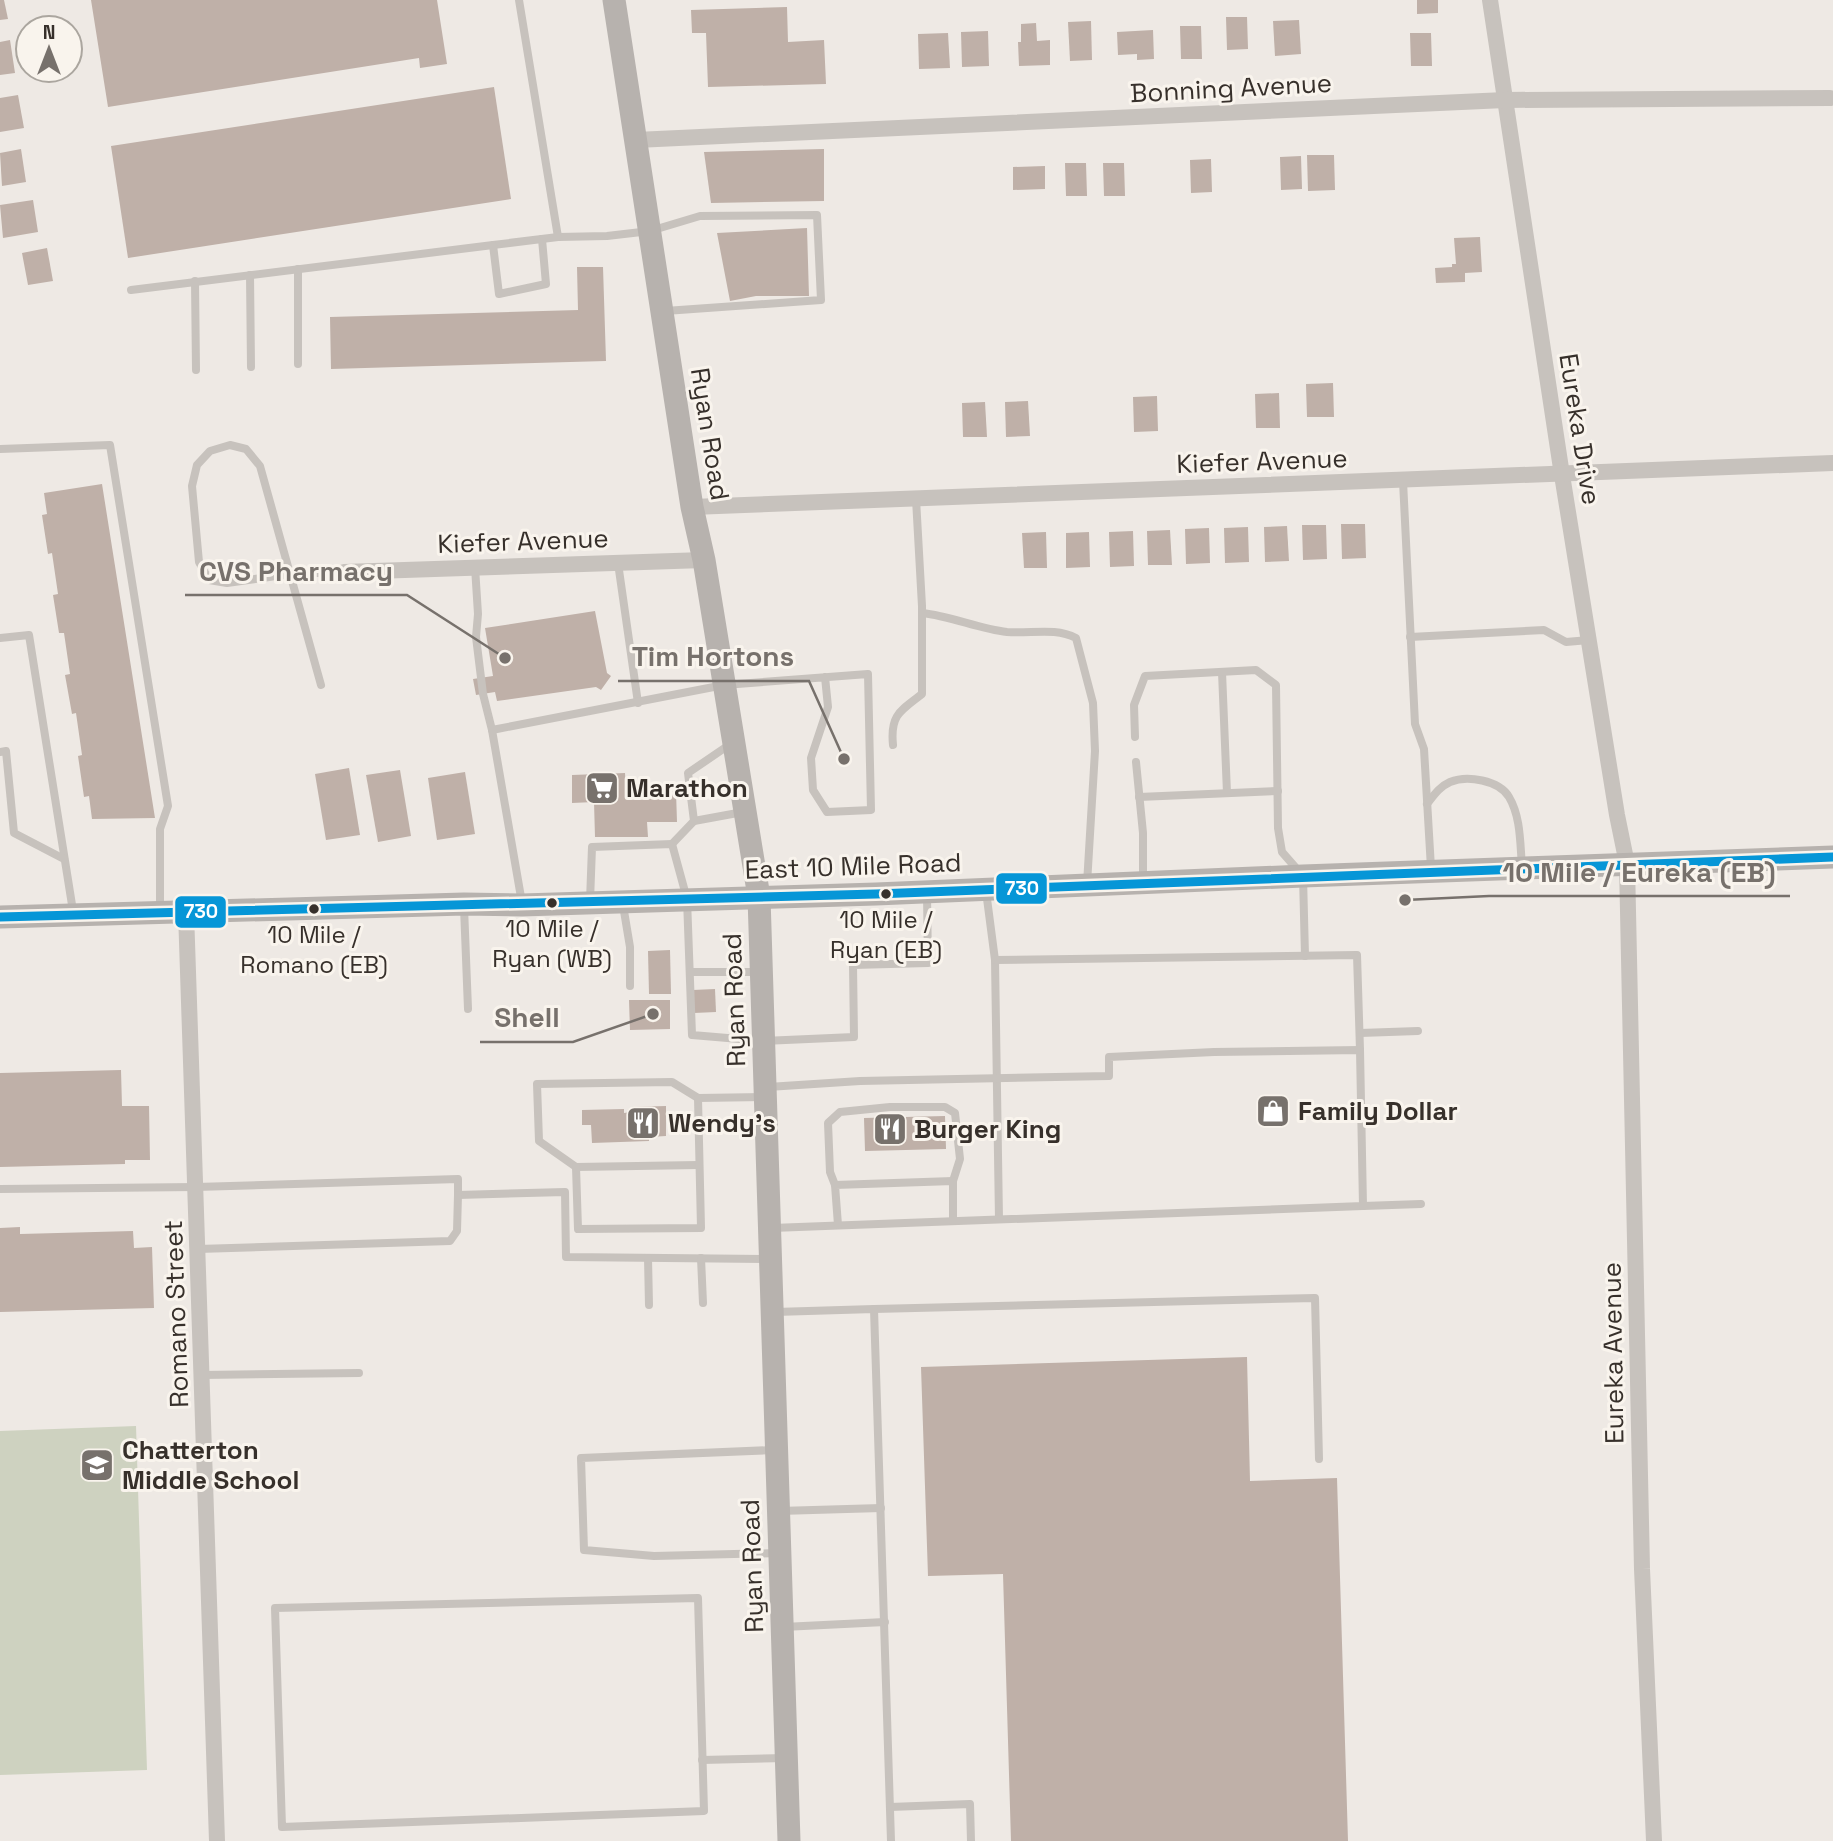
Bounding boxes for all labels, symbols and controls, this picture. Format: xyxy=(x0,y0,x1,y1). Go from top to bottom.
north arrow xyxy=(14,14,84,84)
text: N xyxy=(43,20,55,45)
street label: Bonning Avenue xyxy=(1129,66,1333,110)
street label: Eureka Drive xyxy=(1551,351,1609,507)
street label: Ryan Road xyxy=(683,365,737,503)
street label: Kiefer Avenue xyxy=(1176,441,1348,481)
street label: Kiefer Avenue xyxy=(437,521,609,561)
callout: CVS Pharmacy xyxy=(185,546,407,595)
text: CVS Pharmacy xyxy=(199,553,393,589)
callout: Tim Hortons xyxy=(618,632,809,681)
text: Tim Hortons xyxy=(632,638,794,674)
supermarket icon: Marathon xyxy=(583,769,621,807)
place label: Marathon xyxy=(626,771,748,805)
street label: East 10 Mile Road xyxy=(744,845,962,887)
callout: 10 Mile / Eureka (EB) xyxy=(1489,847,1790,896)
text: 10 Mile / Eureka (EB) xyxy=(1502,854,1776,890)
line badge: 730 xyxy=(995,872,1048,905)
text: 730 xyxy=(1005,876,1039,901)
marker: 10 Mile / Ryan (EB) xyxy=(879,887,893,901)
line badge: 730 xyxy=(174,895,227,929)
marker: 10 Mile / Ryan (WB) xyxy=(545,896,559,910)
text: 730 xyxy=(184,899,218,924)
marker: 10 Mile / Romano (EB) xyxy=(307,902,321,916)
place label: 10 Mile / Ryan (EB) xyxy=(830,904,942,965)
place label: 10 Mile / Ryan (WB) xyxy=(492,913,612,974)
place label: 10 Mile / Romano (EB) xyxy=(240,919,388,980)
street label: Ryan Road xyxy=(715,933,753,1067)
callout: Shell xyxy=(480,993,573,1042)
text: Shell xyxy=(494,999,560,1035)
shop icon: Family Dollar xyxy=(1254,1092,1292,1130)
place label: Family Dollar xyxy=(1298,1094,1458,1128)
restaurant icon: Wendy's xyxy=(624,1104,662,1142)
place label: Wendy's xyxy=(668,1106,776,1140)
restaurant icon: Burger King xyxy=(871,1110,909,1148)
place label: Burger King xyxy=(914,1112,1061,1146)
street label: Romano Street xyxy=(156,1220,196,1408)
street label: Eureka Avenue xyxy=(1594,1262,1632,1444)
place label: Chatterton Middle School xyxy=(122,1433,299,1497)
school or university icon: Chatterton Middle School xyxy=(78,1446,116,1484)
street label: Ryan Road xyxy=(733,1499,771,1633)

